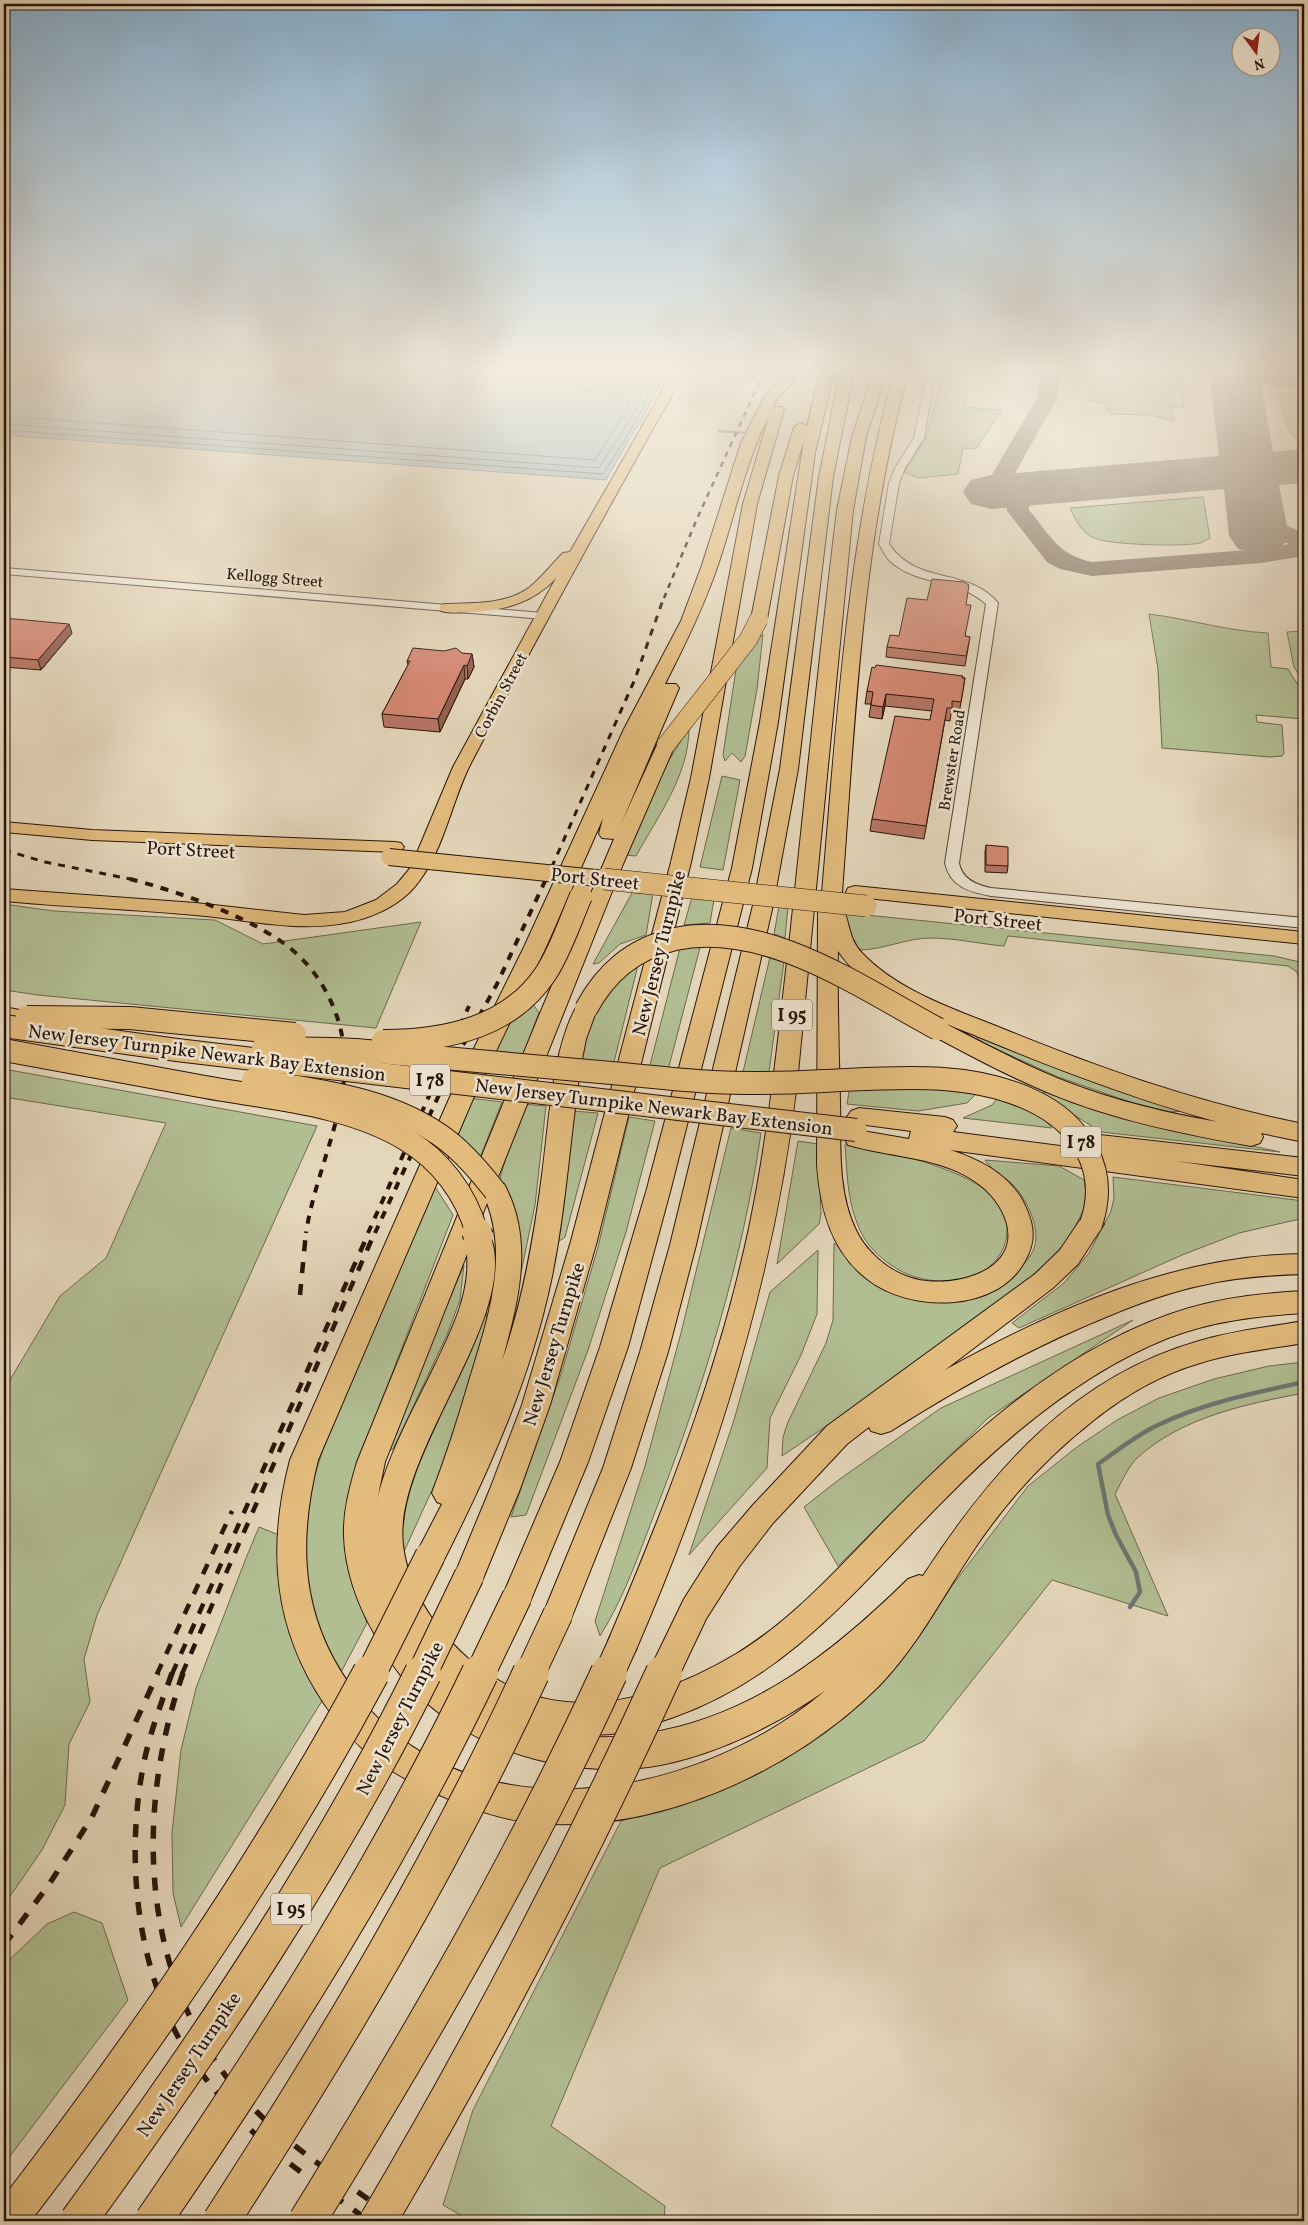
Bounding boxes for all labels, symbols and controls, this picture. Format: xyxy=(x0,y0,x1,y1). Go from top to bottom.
north arrow xyxy=(1230,28,1280,78)
text: N xyxy=(1252,53,1266,74)
street label: Kellogg Street xyxy=(225,564,325,594)
street label: Corbin Street xyxy=(470,649,534,743)
street label: Brewster Road xyxy=(934,708,972,813)
street label: Port Street xyxy=(146,836,236,866)
street label: Port Street xyxy=(549,862,641,898)
street label: New Jersey Turnpike xyxy=(627,868,693,1039)
street label: Port Street xyxy=(952,903,1044,939)
road number: I 95 xyxy=(772,1000,812,1030)
street label: New Jersey Turnpike Newark Bay Extension xyxy=(26,1019,387,1089)
road number: I 78 xyxy=(410,1064,450,1096)
street label: New Jersey Turnpike Newark Bay Extension xyxy=(473,1073,834,1143)
road number: I 78 xyxy=(1061,1126,1101,1158)
street label: New Jersey Turnpike xyxy=(518,1260,592,1430)
street label: New Jersey Turnpike xyxy=(351,1637,451,1800)
road number: I 95 xyxy=(271,1894,311,1925)
street label: New Jersey Turnpike xyxy=(131,1987,248,2143)

